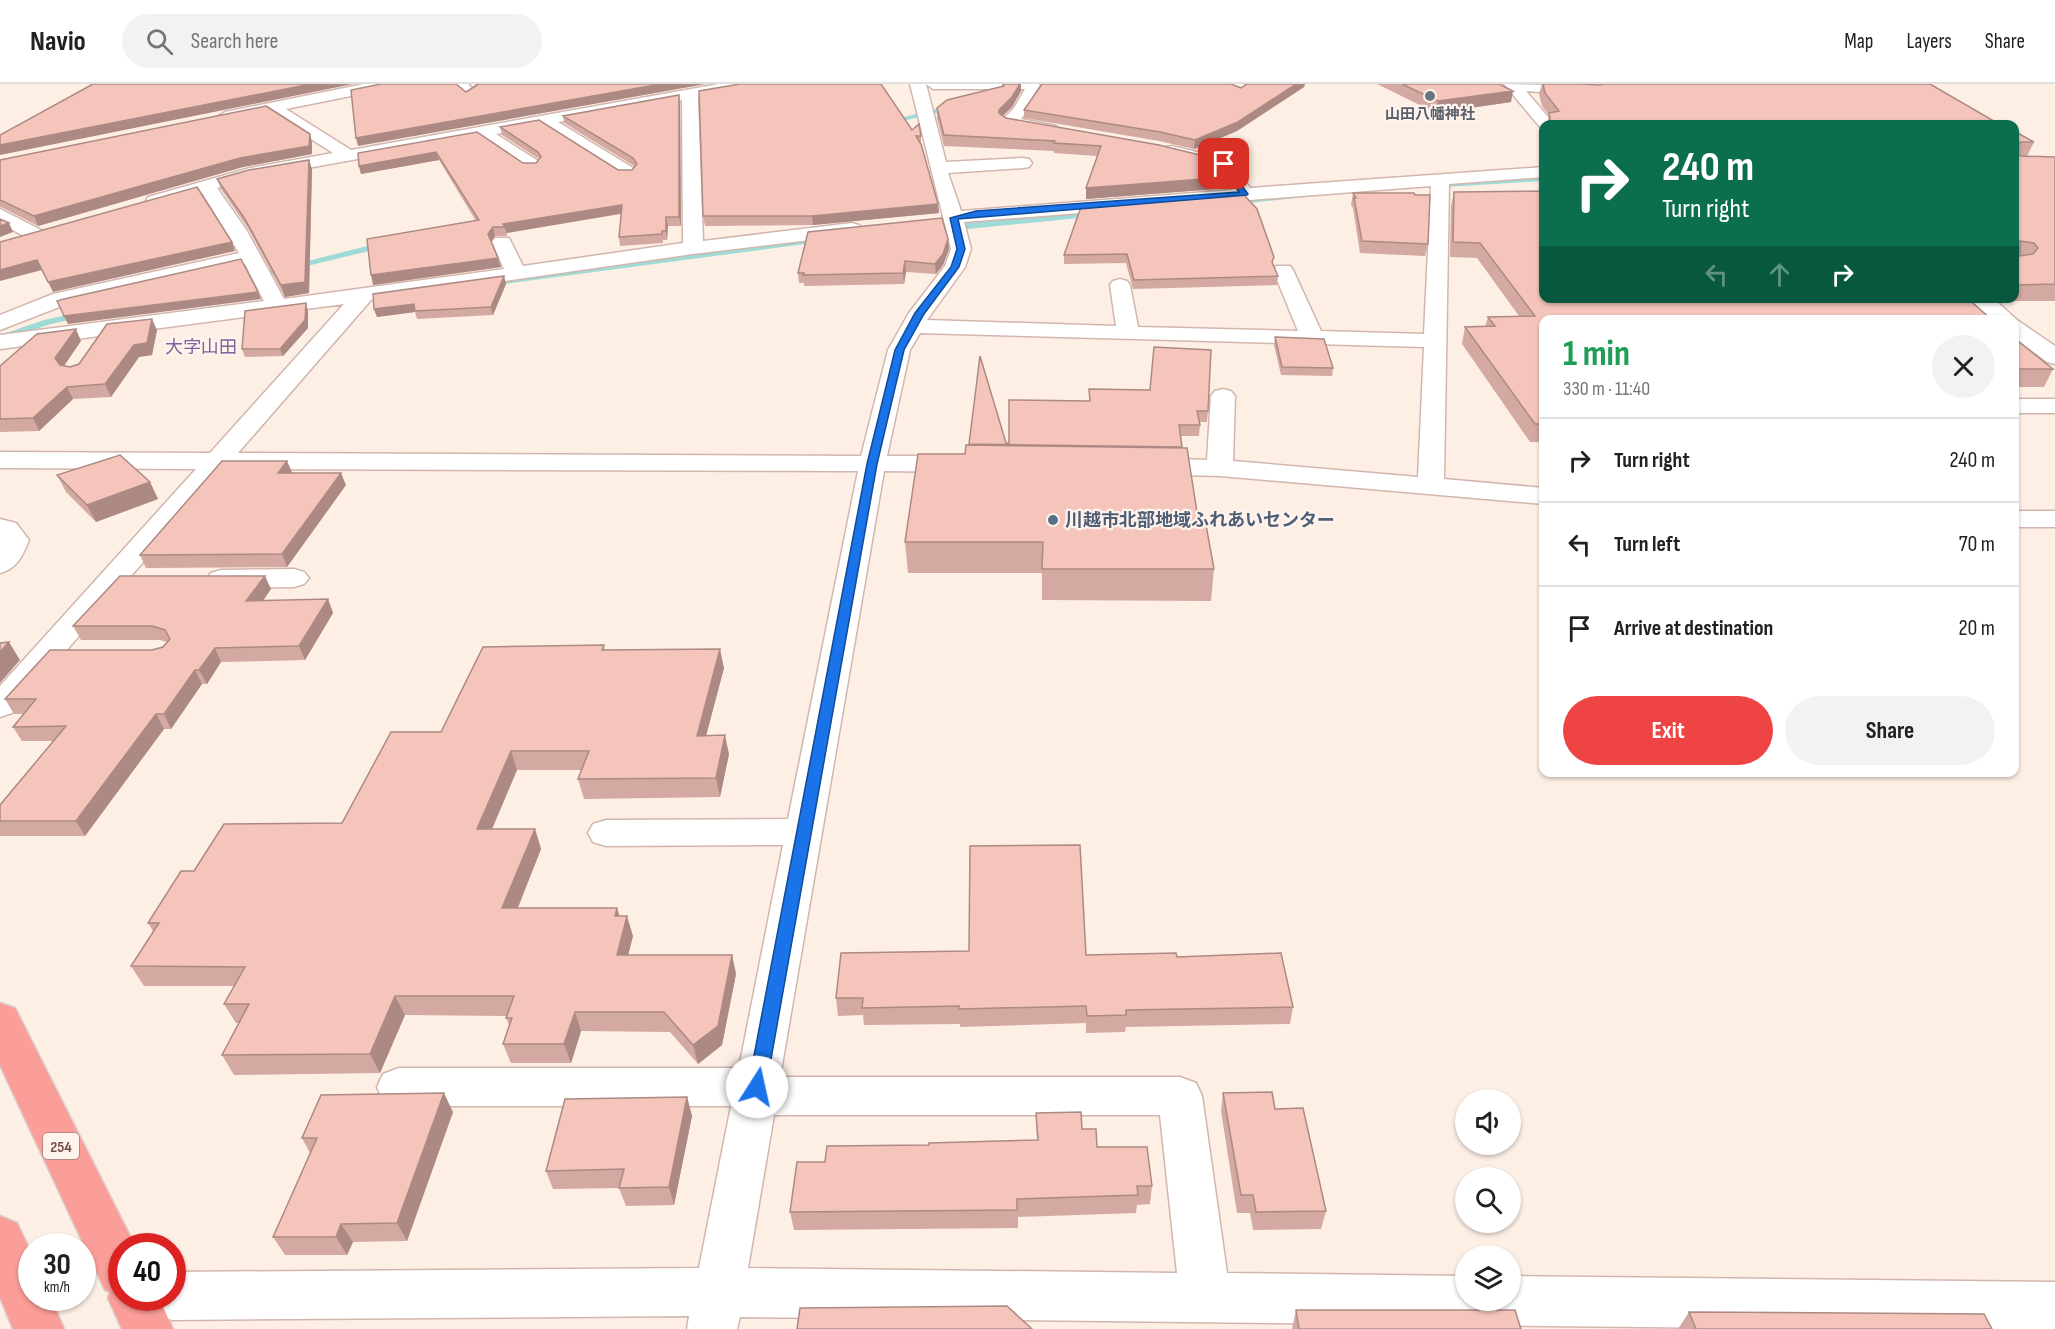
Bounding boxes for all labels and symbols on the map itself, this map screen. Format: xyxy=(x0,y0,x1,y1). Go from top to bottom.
marker: 山田八幡神社 xyxy=(1423,89,1437,103)
place label: 山田八幡神社 xyxy=(1385,105,1475,124)
pin xyxy=(1198,138,1249,189)
district label: 大字山田 xyxy=(165,337,237,358)
place label: 川越市北部地域ふれあいセンター xyxy=(1065,510,1335,531)
marker: 川越市北部地域ふれあいセンター xyxy=(1046,513,1060,527)
position arrow xyxy=(725,1055,789,1119)
road number: 254 xyxy=(43,1133,79,1159)
speed limit sign: 40 xyxy=(108,1233,186,1311)

